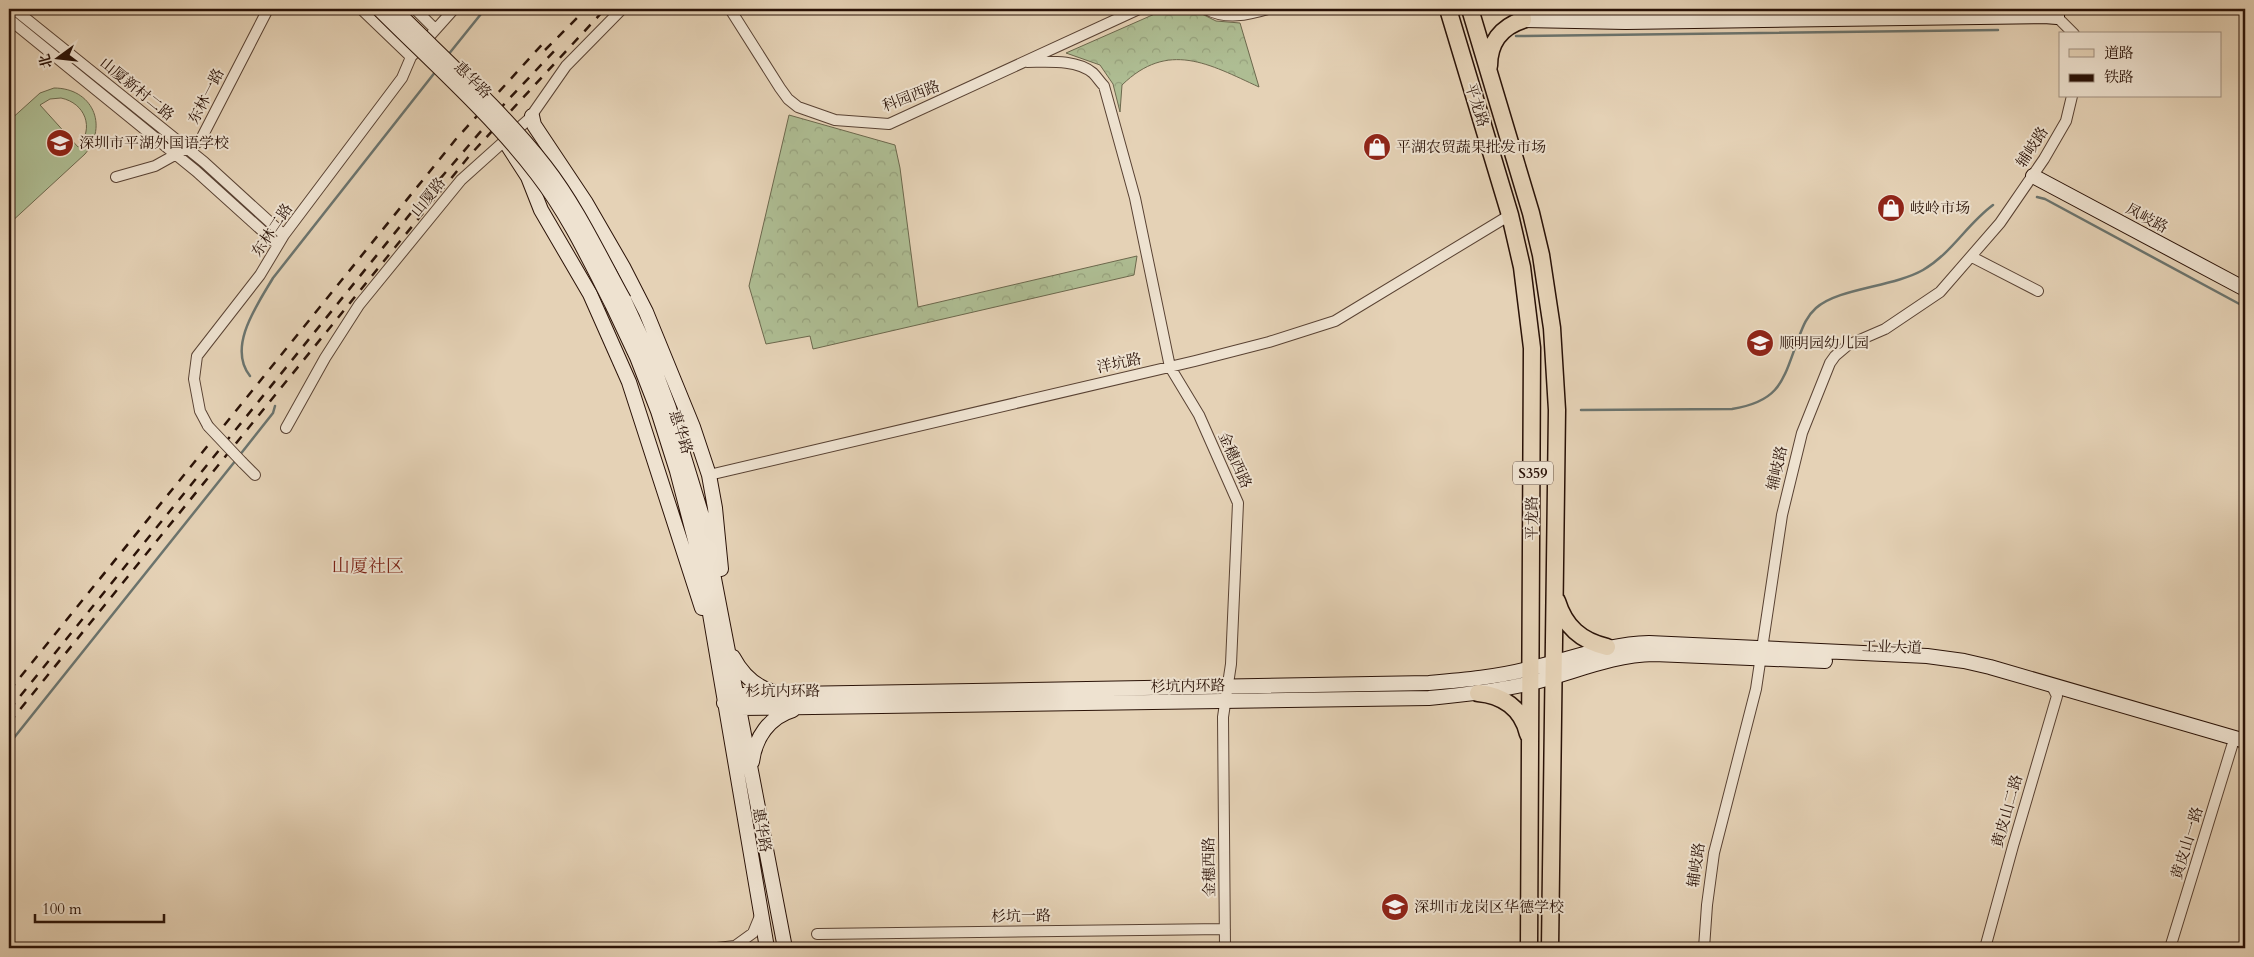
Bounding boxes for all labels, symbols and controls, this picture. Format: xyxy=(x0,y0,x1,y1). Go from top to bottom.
north arrow xyxy=(32,32,82,82)
legend xyxy=(2059,32,2222,98)
text: 道路 xyxy=(2104,43,2134,63)
text: 北 xyxy=(35,52,57,70)
street label: 山厦新村二路 xyxy=(96,53,178,125)
street label: 惠华路 xyxy=(450,57,496,103)
street label: 东林一路 xyxy=(183,65,229,127)
text: 铁路 xyxy=(2104,67,2134,87)
street label: 科园西路 xyxy=(879,76,943,116)
street label: 平龙路 xyxy=(1461,81,1493,129)
street label: 辅岐路 xyxy=(2011,123,2053,171)
school or university icon: 深圳市平湖外国语学校 xyxy=(45,128,75,158)
shop icon: 平湖农贸蔬果批发市场 xyxy=(1362,132,1392,162)
place label: 深圳市平湖外国语学校 xyxy=(79,133,229,153)
place label: 平湖农贸蔬果批发市场 xyxy=(1396,137,1546,157)
street label: 山厦路 xyxy=(406,173,450,221)
shop icon: 岐岭市场 xyxy=(1876,193,1906,223)
place label: 岐岭市场 xyxy=(1910,198,1970,218)
street label: 凤岐路 xyxy=(2122,199,2172,237)
street label: 东林二路 xyxy=(247,200,297,260)
school or university icon: 顺明园幼儿园 xyxy=(1745,328,1775,358)
place label: 顺明园幼儿园 xyxy=(1779,333,1869,353)
street label: 洋坑路 xyxy=(1095,349,1143,377)
street label: 惠华路 xyxy=(665,408,697,456)
street label: 金穗西路 xyxy=(1214,429,1256,491)
street label: 辅岐路 xyxy=(1762,444,1792,492)
road number: S359 xyxy=(1513,462,1553,484)
street label: 平龙路 xyxy=(1522,495,1542,541)
district label: 山厦社区 xyxy=(332,554,404,579)
street label: 工业大道 xyxy=(1862,636,1922,658)
street label: 杉坑内环路 xyxy=(1150,675,1226,697)
street label: 杉坑内环路 xyxy=(745,681,821,701)
street label: 黄皮山二路 xyxy=(1987,772,2027,850)
street label: 黄皮山一路 xyxy=(2166,804,2208,882)
street label: 惠华路 xyxy=(748,806,776,854)
street label: 金穗西路 xyxy=(1198,837,1220,897)
street label: 辅岐路 xyxy=(1683,841,1709,889)
scale bar xyxy=(35,892,164,924)
school or university icon: 深圳市龙岗区华德学校 xyxy=(1380,892,1410,922)
place label: 深圳市龙岗区华德学校 xyxy=(1414,897,1564,917)
text: 100 m xyxy=(42,899,82,919)
street label: 杉坑一路 xyxy=(991,905,1051,927)

